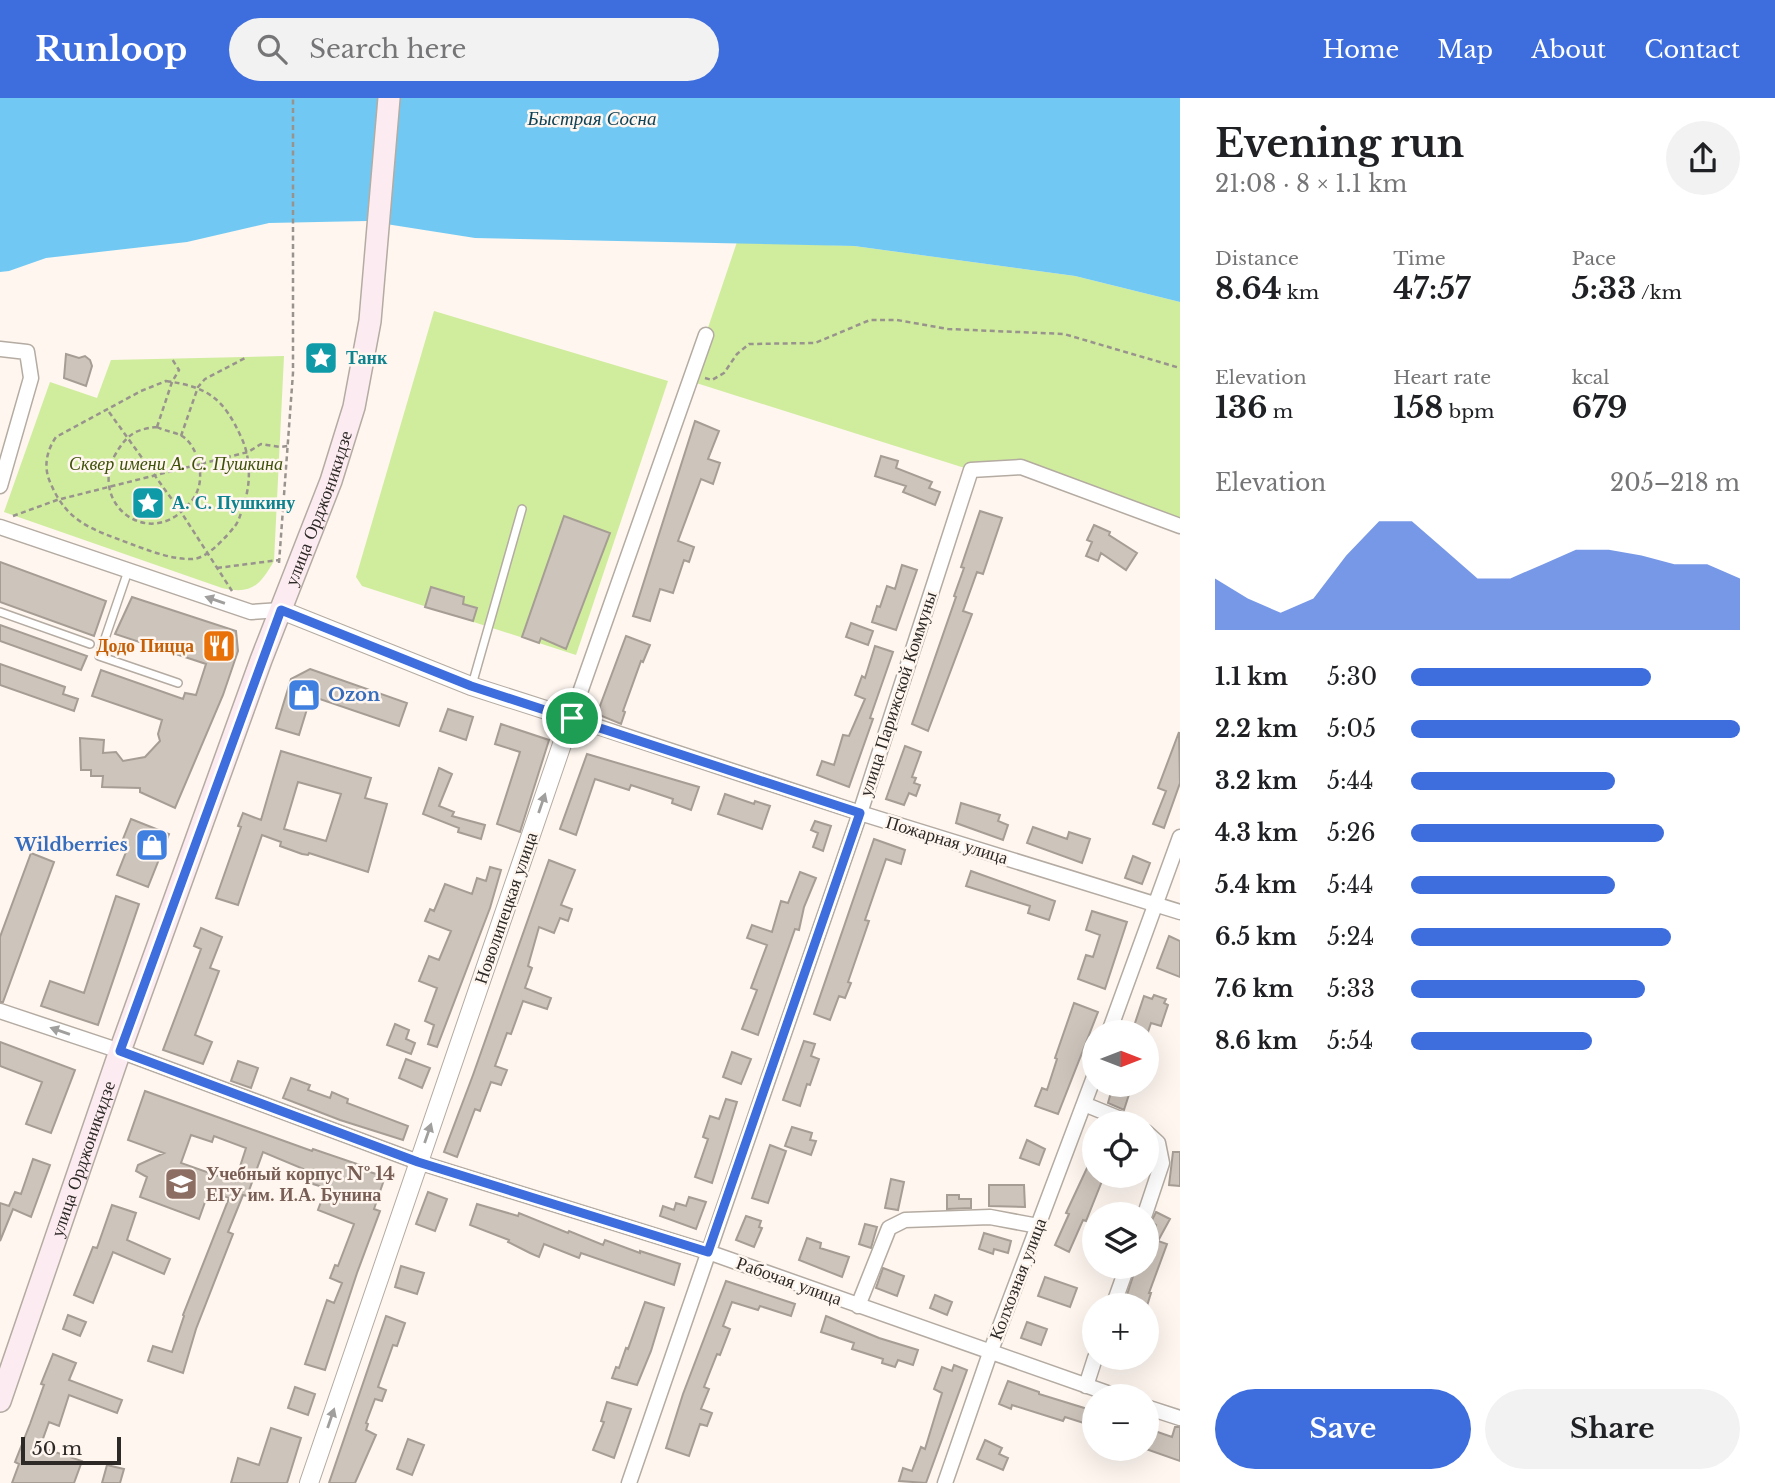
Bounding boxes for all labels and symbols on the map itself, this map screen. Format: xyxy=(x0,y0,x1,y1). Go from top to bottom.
water label: Быстрая Сосна xyxy=(527,107,656,130)
place icon: Танк xyxy=(302,339,340,377)
place label: Танк xyxy=(346,347,388,369)
street label: улица Орджоникидзе xyxy=(280,428,357,589)
park label: Сквер имени А. С. Пушкина xyxy=(69,453,283,475)
place icon: А. С. Пушкину xyxy=(129,484,167,522)
place label: А. С. Пушкину xyxy=(172,492,295,514)
street label: улица Парижской Коммуны xyxy=(854,589,942,799)
one-way arrow xyxy=(204,594,225,605)
restaurant icon: Додо Пицца xyxy=(200,627,238,665)
place label: Додо Пицца xyxy=(96,635,194,657)
shop icon: Ozon xyxy=(285,676,323,714)
place label: Ozon xyxy=(328,684,380,706)
pin xyxy=(542,688,602,748)
one-way arrow xyxy=(537,792,548,813)
street label: Пожарная улица xyxy=(883,811,1011,869)
shop icon: Wildberries xyxy=(133,826,171,864)
street label: Новолипецкая улица xyxy=(470,829,542,987)
place label: Wildberries xyxy=(14,834,128,856)
north arrow xyxy=(1082,1020,1158,1097)
one-way arrow xyxy=(49,1025,70,1036)
street label: улица Орджоникидзе xyxy=(46,1078,120,1240)
one-way arrow xyxy=(423,1123,434,1144)
place label: Учебный корпус № 14 ЕГУ им. И.А. Бунина xyxy=(206,1163,395,1206)
school or university icon: Учебный корпус № 14 ЕГУ им. И.А. Бунина xyxy=(162,1165,200,1203)
street label: Колхозная улица xyxy=(985,1215,1051,1343)
street label: Рабочая улица xyxy=(733,1252,845,1310)
one-way arrow xyxy=(326,1408,337,1429)
scale bar xyxy=(21,1434,121,1466)

